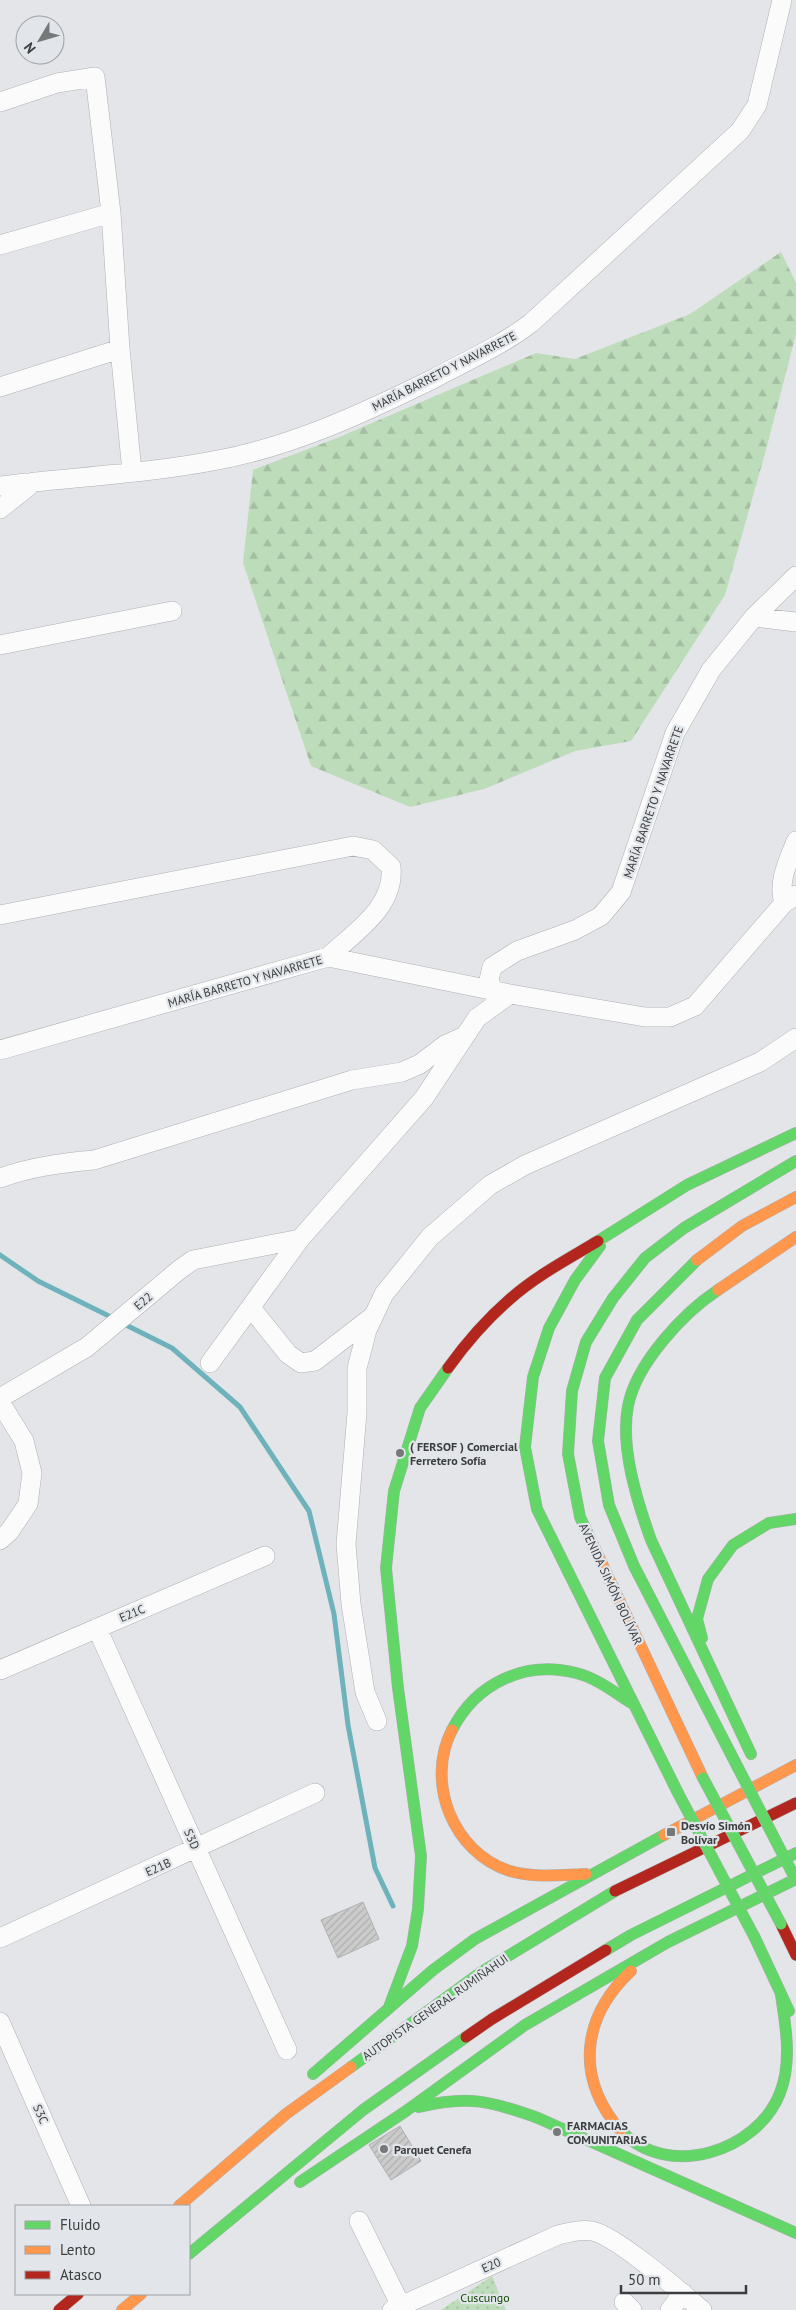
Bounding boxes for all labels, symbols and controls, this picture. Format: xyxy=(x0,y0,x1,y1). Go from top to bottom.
north arrow xyxy=(15,15,65,65)
text: N xyxy=(20,39,40,57)
street label: MARÍA BARRETO Y NAVARRETE xyxy=(369,328,519,414)
street label: MARÍA BARRETO Y NAVARRETE xyxy=(620,724,686,880)
street label: MARÍA BARRETO Y NAVARRETE xyxy=(166,952,324,1010)
street label: E22 xyxy=(131,1289,155,1313)
place label: ( FERSOF ) Comercial Ferretero Sofía xyxy=(410,1439,518,1468)
marker: ( FERSOF ) Comercial Ferretero Sofía xyxy=(394,1447,406,1459)
street label: AVENIDA SIMÓN BOLÍVAR xyxy=(576,1521,646,1647)
street label: E21C xyxy=(117,1601,147,1625)
place label: Desvío Simón Bolívar xyxy=(681,1818,751,1847)
street label: S3D xyxy=(181,1826,203,1852)
marker: Desvío Simón Bolívar xyxy=(665,1826,677,1838)
street label: E21B xyxy=(143,1855,173,1879)
street label: AUTOPISTA GENERAL RUMIÑAHUI xyxy=(359,1951,511,2063)
street label: S3C xyxy=(30,2102,52,2126)
place label: FARMACIAS COMUNITARIAS xyxy=(567,2118,647,2147)
marker: FARMACIAS COMUNITARIAS xyxy=(551,2126,563,2138)
place label: Parquet Cenefa xyxy=(394,2142,472,2157)
marker: Parquet Cenefa xyxy=(378,2143,390,2155)
legend xyxy=(15,2205,190,2295)
text: Fluido xyxy=(60,2215,100,2234)
text: Lento xyxy=(60,2240,96,2259)
street label: E20 xyxy=(479,2254,503,2276)
scale bar xyxy=(621,2262,746,2294)
text: Atasco xyxy=(60,2265,102,2284)
text: 50 m xyxy=(628,2270,661,2289)
park label: Cuscungo xyxy=(460,2290,510,2305)

